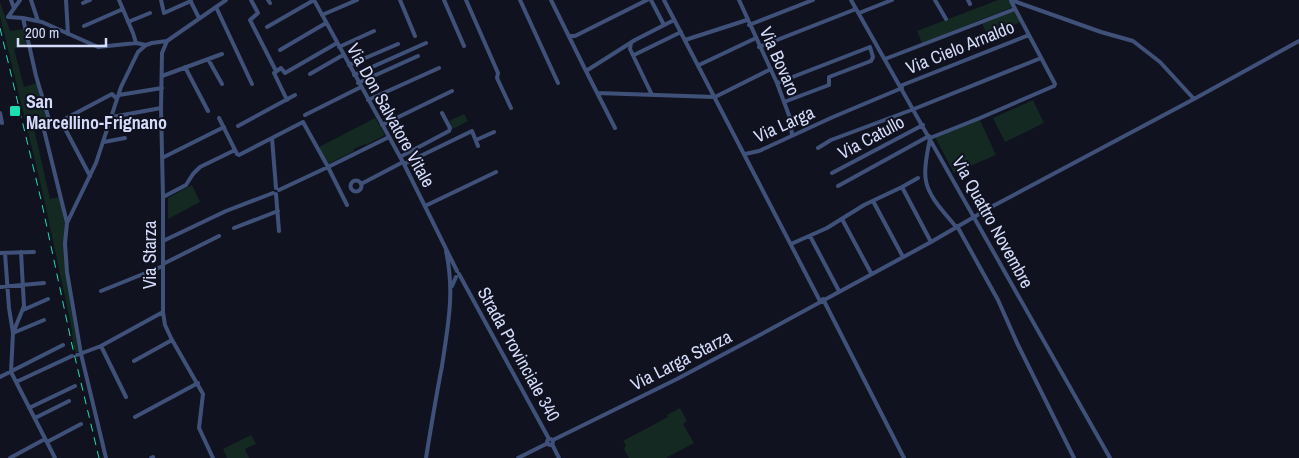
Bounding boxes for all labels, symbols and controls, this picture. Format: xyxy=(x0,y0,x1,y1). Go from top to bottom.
street label: Via Cielo Arnaldo xyxy=(902,14,1018,80)
scale bar xyxy=(18,15,105,47)
text: 200 m xyxy=(25,22,59,43)
street label: Via Bovaro xyxy=(754,23,806,99)
street label: Via Don Salvatore Vitale xyxy=(341,38,441,192)
place label: San Marcellino-Frignano xyxy=(26,89,167,135)
street label: Via Larga xyxy=(750,100,818,148)
marker: San Marcellino-Frignano xyxy=(8,104,22,118)
street label: Via Catullo xyxy=(833,109,909,165)
street label: Via Quattro Novembre xyxy=(946,151,1040,293)
street label: Via Starza xyxy=(137,221,162,289)
street label: Strada Provinciale 340 xyxy=(472,282,566,426)
street label: Via Larga Starza xyxy=(626,324,736,396)

